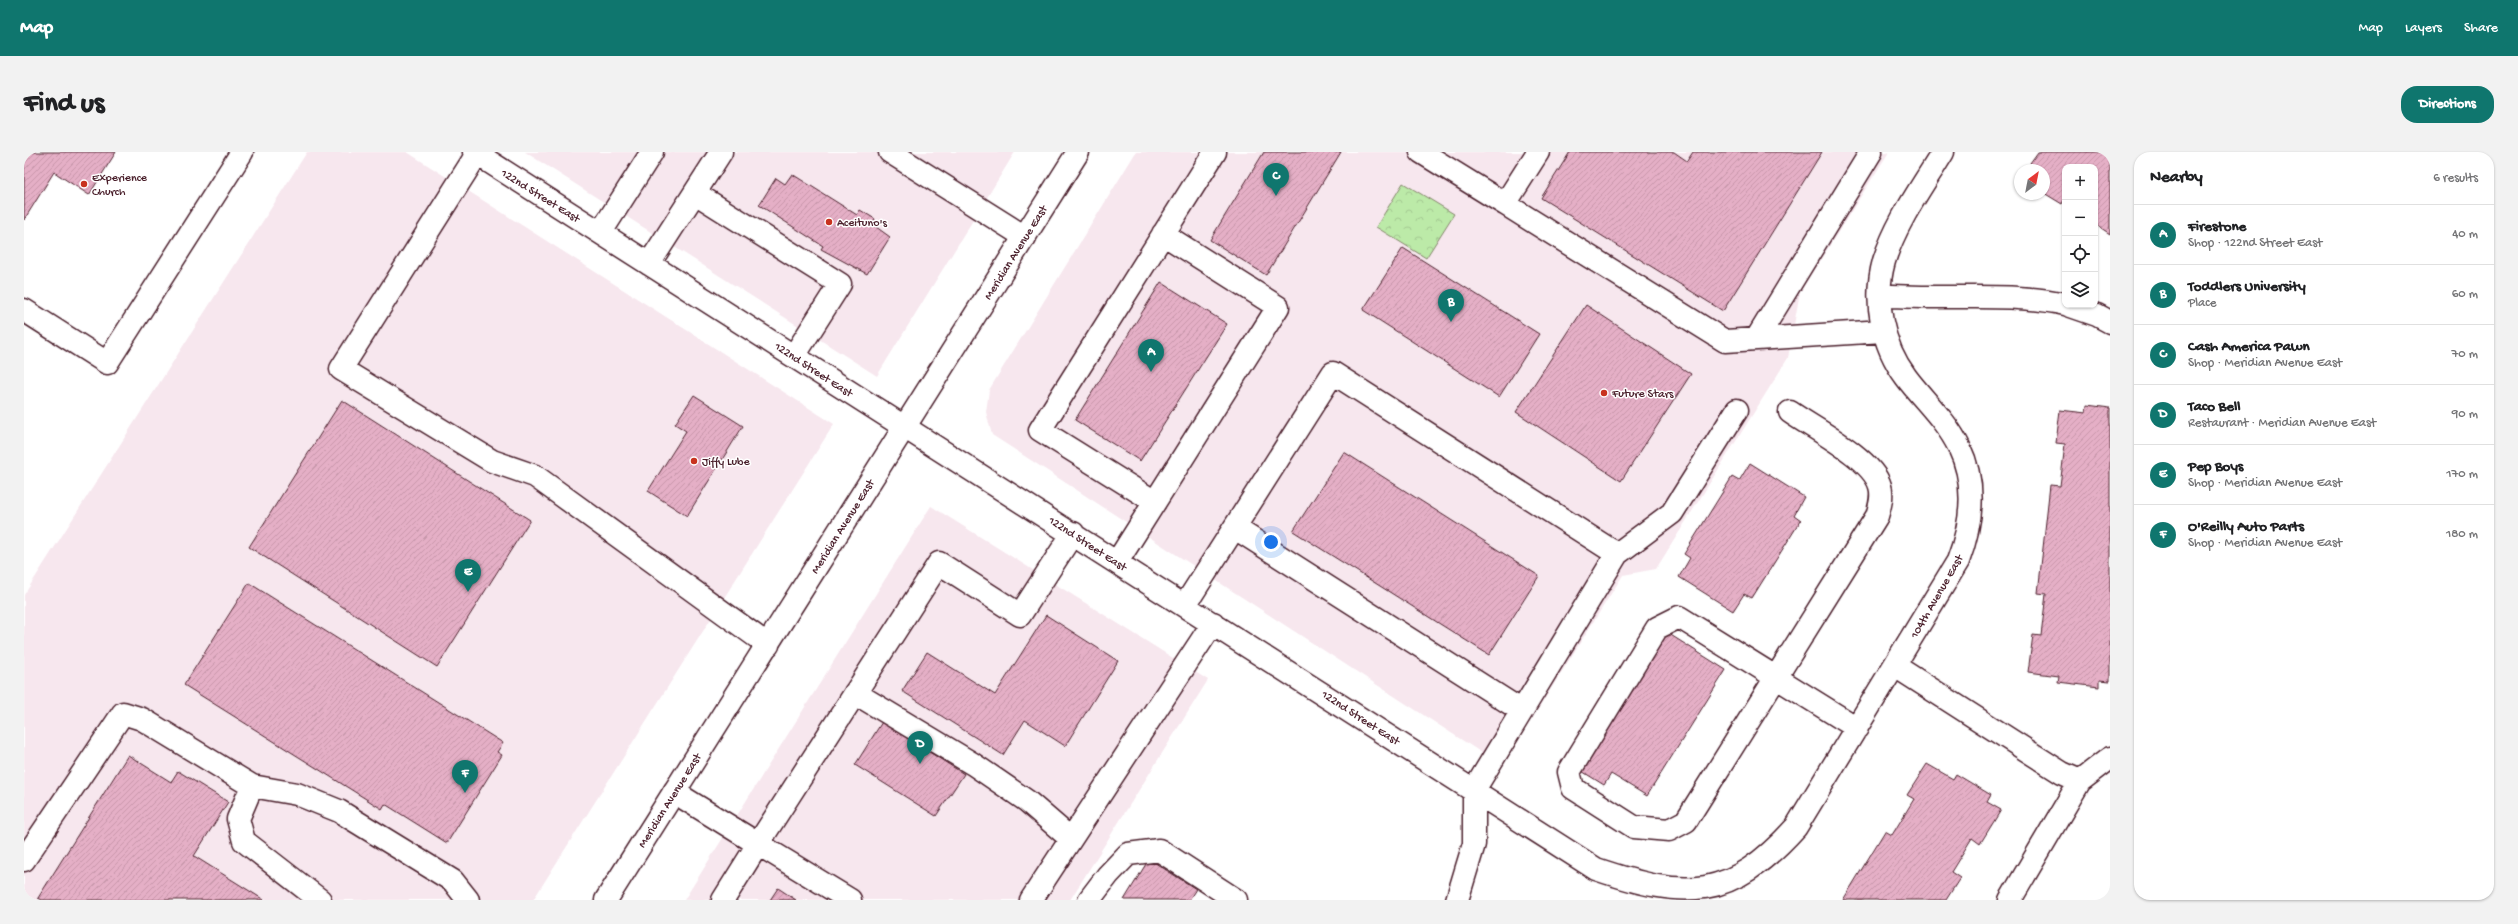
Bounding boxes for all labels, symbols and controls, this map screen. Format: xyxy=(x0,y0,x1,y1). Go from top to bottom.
text: Map xyxy=(20,17,53,40)
text: Map xyxy=(2359,20,2383,37)
text: Layers xyxy=(2405,20,2442,37)
text: Share xyxy=(2464,20,2498,37)
button: Directions xyxy=(2401,86,2494,123)
text: Find us xyxy=(24,88,104,121)
pin: C xyxy=(1263,163,1289,196)
north arrow xyxy=(2014,164,2050,200)
map controls xyxy=(2062,164,2098,308)
button: + xyxy=(2062,164,2098,200)
street label: 122nd Street East xyxy=(497,166,583,227)
text: Nearby xyxy=(2150,168,2203,188)
text: 6 results xyxy=(2433,171,2478,186)
place label: Experience Church xyxy=(92,172,148,200)
marker: Experience Church xyxy=(79,179,89,189)
button: − xyxy=(2062,200,2098,236)
street label: Meridian Avenue East xyxy=(982,202,1052,303)
marker: Aceituno's xyxy=(824,217,834,227)
place label: Aceituno's xyxy=(837,217,887,231)
text: Firestone xyxy=(2188,218,2246,236)
text: A xyxy=(2159,227,2167,242)
text: 40 m xyxy=(2452,227,2478,242)
button: locate xyxy=(2062,236,2098,272)
text: Shop · 122nd Street East xyxy=(2188,236,2322,251)
button: layers xyxy=(2062,272,2098,308)
text: Toddlers University xyxy=(2188,278,2306,296)
text: B xyxy=(2160,287,2166,302)
text: 60 m xyxy=(2452,287,2478,302)
pin: B xyxy=(1438,289,1464,322)
text: Place xyxy=(2188,296,2216,311)
text: Cash America Pawn xyxy=(2188,338,2310,356)
pin: A xyxy=(1138,339,1164,372)
street label: 122nd Street East xyxy=(770,340,856,402)
text: C xyxy=(2159,347,2167,362)
text: 70 m xyxy=(2452,347,2478,362)
text: Shop · Meridian Avenue East xyxy=(2188,356,2342,371)
marker: Future Stars xyxy=(1599,388,1609,398)
place label: Future Stars xyxy=(1611,388,1674,402)
text: Taco Bell xyxy=(2188,398,2241,416)
text: D xyxy=(2159,407,2167,422)
text: 90 m xyxy=(2452,407,2478,422)
text: Restaurant · Meridian Avenue East xyxy=(2188,416,2376,431)
marker: Jiffy Lube xyxy=(689,456,699,466)
place label: Jiffy Lube xyxy=(702,456,750,470)
text: Pep Boys xyxy=(2188,458,2243,476)
text: E xyxy=(2159,467,2167,482)
text: 170 m xyxy=(2446,467,2478,482)
street label: Meridian Avenue East xyxy=(809,476,879,577)
text: Shop · Meridian Avenue East xyxy=(2188,476,2342,491)
street label: 122nd Street East xyxy=(1044,514,1130,576)
text: O'Reilly Auto Parts xyxy=(2188,518,2304,536)
text: F xyxy=(2160,527,2166,542)
text: 180 m xyxy=(2446,527,2478,542)
your location xyxy=(1261,532,1281,552)
text: Shop · Meridian Avenue East xyxy=(2188,536,2342,551)
street label: 104th Avenue East xyxy=(1908,552,1968,642)
pin: E xyxy=(455,559,481,592)
street label: 122nd Street East xyxy=(1317,688,1403,750)
pin: D xyxy=(907,731,933,764)
street label: Meridian Avenue East xyxy=(636,750,706,851)
pin: F xyxy=(452,760,478,793)

